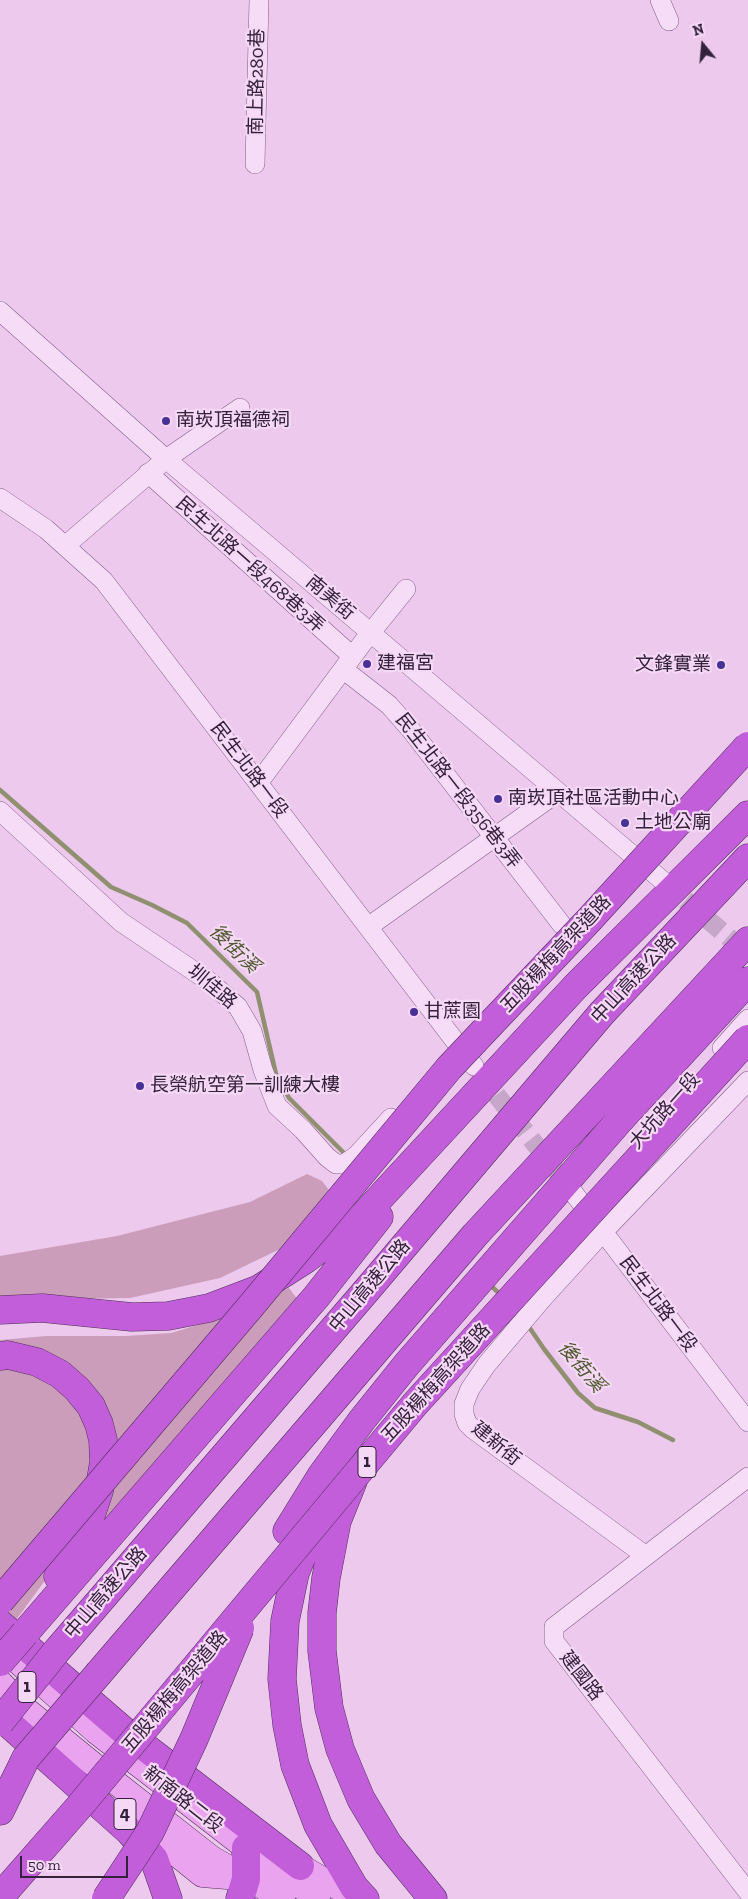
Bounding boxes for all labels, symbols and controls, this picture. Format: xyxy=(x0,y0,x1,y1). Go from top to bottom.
north arrow xyxy=(678,20,728,70)
text: N xyxy=(691,20,706,40)
street label: 南上路280巷 xyxy=(245,28,269,136)
place label: 南崁頂福德祠 xyxy=(176,410,290,432)
marker: 南崁頂福德祠 xyxy=(160,415,172,427)
street label: 民生北路一段468巷3弄 xyxy=(171,492,329,638)
street label: 南美街 xyxy=(301,571,359,625)
place label: 建福宮 xyxy=(377,653,434,675)
place label: 文鋒實業 xyxy=(635,654,711,676)
marker: 建福宮 xyxy=(361,658,373,670)
marker: 文鋒實業 xyxy=(715,659,727,671)
street label: 民生北路一段356巷3弄 xyxy=(390,709,526,873)
street label: 民生北路一段 xyxy=(206,718,292,822)
place label: 南崁頂社區活動中心 xyxy=(508,788,679,810)
marker: 南崁頂社區活動中心 xyxy=(492,793,504,805)
place label: 土地公廟 xyxy=(635,812,711,834)
marker: 土地公廟 xyxy=(619,817,631,829)
street label: 五股楊梅高架道路 xyxy=(496,891,616,1017)
water label: 後街溪 xyxy=(204,920,264,978)
street label: 中山高速公路 xyxy=(587,930,681,1028)
street label: 圳佳路 xyxy=(183,960,241,1014)
place label: 甘蔗園 xyxy=(424,1001,481,1023)
marker: 甘蔗園 xyxy=(408,1006,420,1018)
street label: 大坑路一段 xyxy=(625,1068,705,1154)
place label: 長榮航空第一訓練大樓 xyxy=(150,1075,340,1097)
marker: 長榮航空第一訓練大樓 xyxy=(134,1080,146,1092)
street label: 中山高速公路 xyxy=(325,1235,415,1337)
street label: 民生北路一段 xyxy=(615,1252,701,1356)
street label: 五股楊梅高架道路 xyxy=(377,1319,495,1447)
water label: 後街溪 xyxy=(553,1336,609,1398)
street label: 建新街 xyxy=(467,1417,525,1471)
road number: 1 xyxy=(358,1446,376,1478)
street label: 中山高速公路 xyxy=(60,1543,152,1643)
street label: 五股楊梅高架道路 xyxy=(117,1626,233,1758)
street label: 建國路 xyxy=(554,1647,608,1705)
road number: 1 xyxy=(18,1671,36,1702)
street label: 新南路二段 xyxy=(139,1762,227,1838)
road number: 4 xyxy=(114,1798,136,1830)
scale bar xyxy=(22,1846,130,1878)
text: 50 m xyxy=(28,1856,61,1874)

